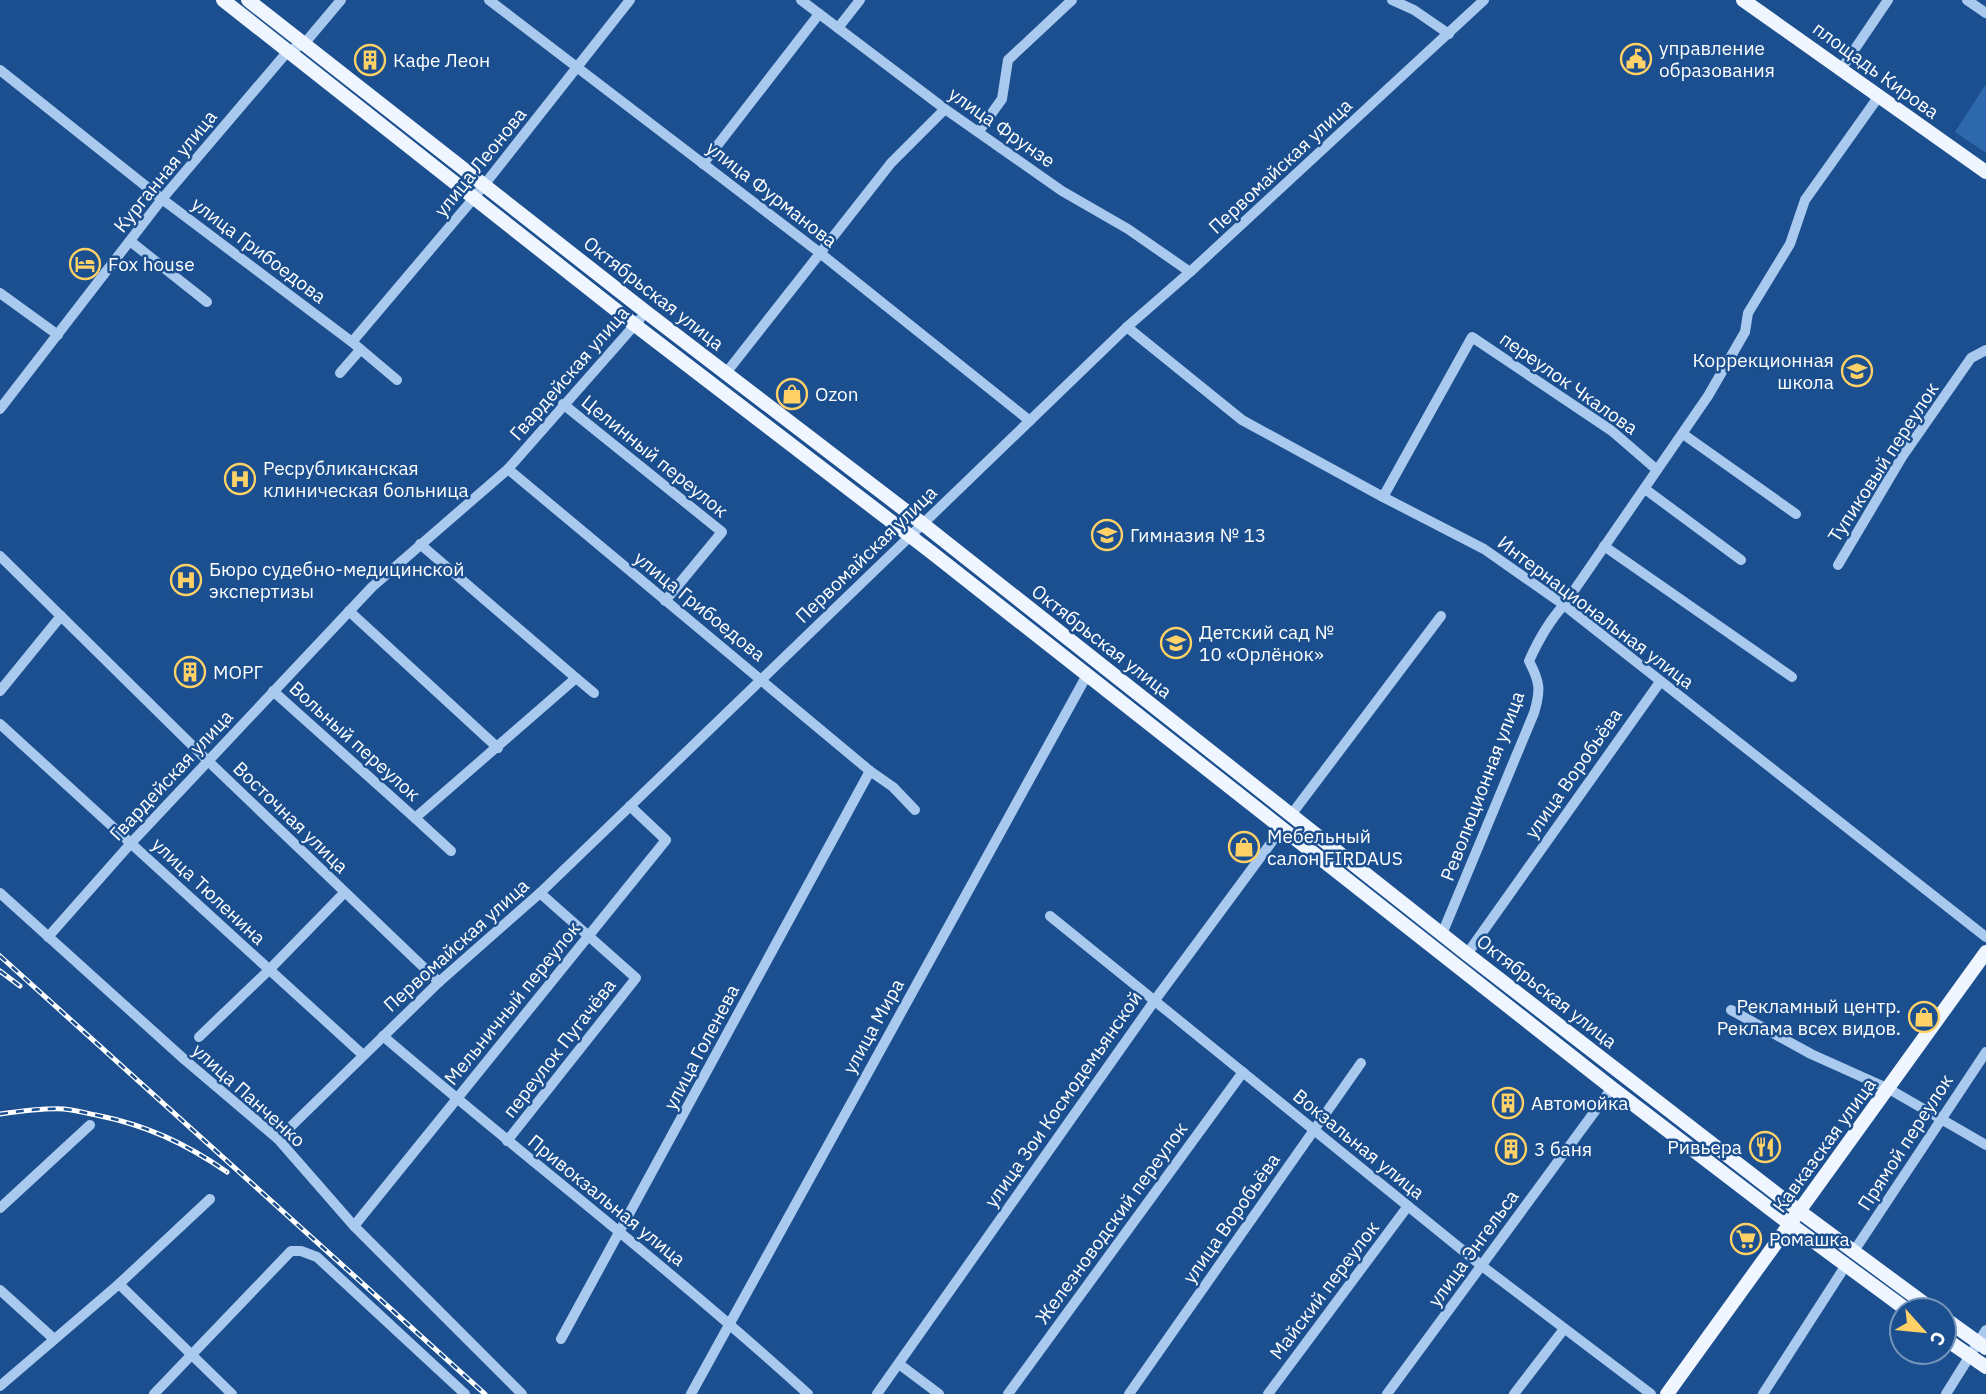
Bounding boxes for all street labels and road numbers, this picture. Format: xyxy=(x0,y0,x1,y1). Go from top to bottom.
street label: площадь Кирова xyxy=(1808,16,1944,124)
street label: улица Фрунзе xyxy=(944,81,1060,173)
street label: Первомайская улица xyxy=(1203,93,1357,239)
street label: улица Леонова xyxy=(429,103,531,221)
street label: Курганная улица xyxy=(108,105,222,237)
street label: улица Фурманова xyxy=(702,135,842,253)
street label: улица Грибоедова xyxy=(187,192,331,308)
street label: Октябрьская улица xyxy=(579,231,729,355)
street label: Гвардейская улица xyxy=(504,301,634,445)
street label: переулок Чкалова xyxy=(1495,326,1643,440)
street label: Тупиковый переулок xyxy=(1822,377,1944,547)
street label: Целинный переулок xyxy=(577,390,733,522)
street label: Первомайская улица xyxy=(790,480,942,628)
street label: Интернациональная улица xyxy=(1493,530,1699,694)
street label: улица Грибоедова xyxy=(629,546,771,666)
street label: Октябрьская улица xyxy=(1027,579,1177,703)
street label: Вольный переулок xyxy=(285,676,425,806)
street label: Революционная улица xyxy=(1435,688,1529,884)
street label: улица Воробьёва xyxy=(1519,703,1627,843)
street label: Гвардейская улица xyxy=(104,705,238,845)
street label: Восточная улица xyxy=(228,756,354,878)
street label: улица Тюленина xyxy=(147,832,271,950)
street label: Первомайская улица xyxy=(378,873,534,1017)
street label: Мельничный переулок xyxy=(439,916,585,1090)
street label: Октябрьская улица xyxy=(1472,929,1622,1053)
street label: переулок Пугачёва xyxy=(497,974,621,1122)
street label: улица Мира xyxy=(837,974,909,1078)
street label: улица Голенева xyxy=(658,980,744,1114)
street label: улица Зои Космодемьянской xyxy=(979,986,1147,1212)
street label: улица Панченко xyxy=(187,1038,311,1152)
street label: Прямой переулок xyxy=(1852,1069,1958,1215)
street label: Кавказская улица xyxy=(1767,1073,1881,1217)
street label: Вокзальная улица xyxy=(1288,1084,1430,1204)
street label: Железноводский переулок xyxy=(1030,1117,1192,1329)
street label: Привокзальная улица xyxy=(523,1129,691,1271)
street label: улица Воробьёва xyxy=(1177,1148,1285,1288)
street label: улица Энгельса xyxy=(1422,1185,1524,1311)
street label: Майский переулок xyxy=(1264,1216,1384,1364)

